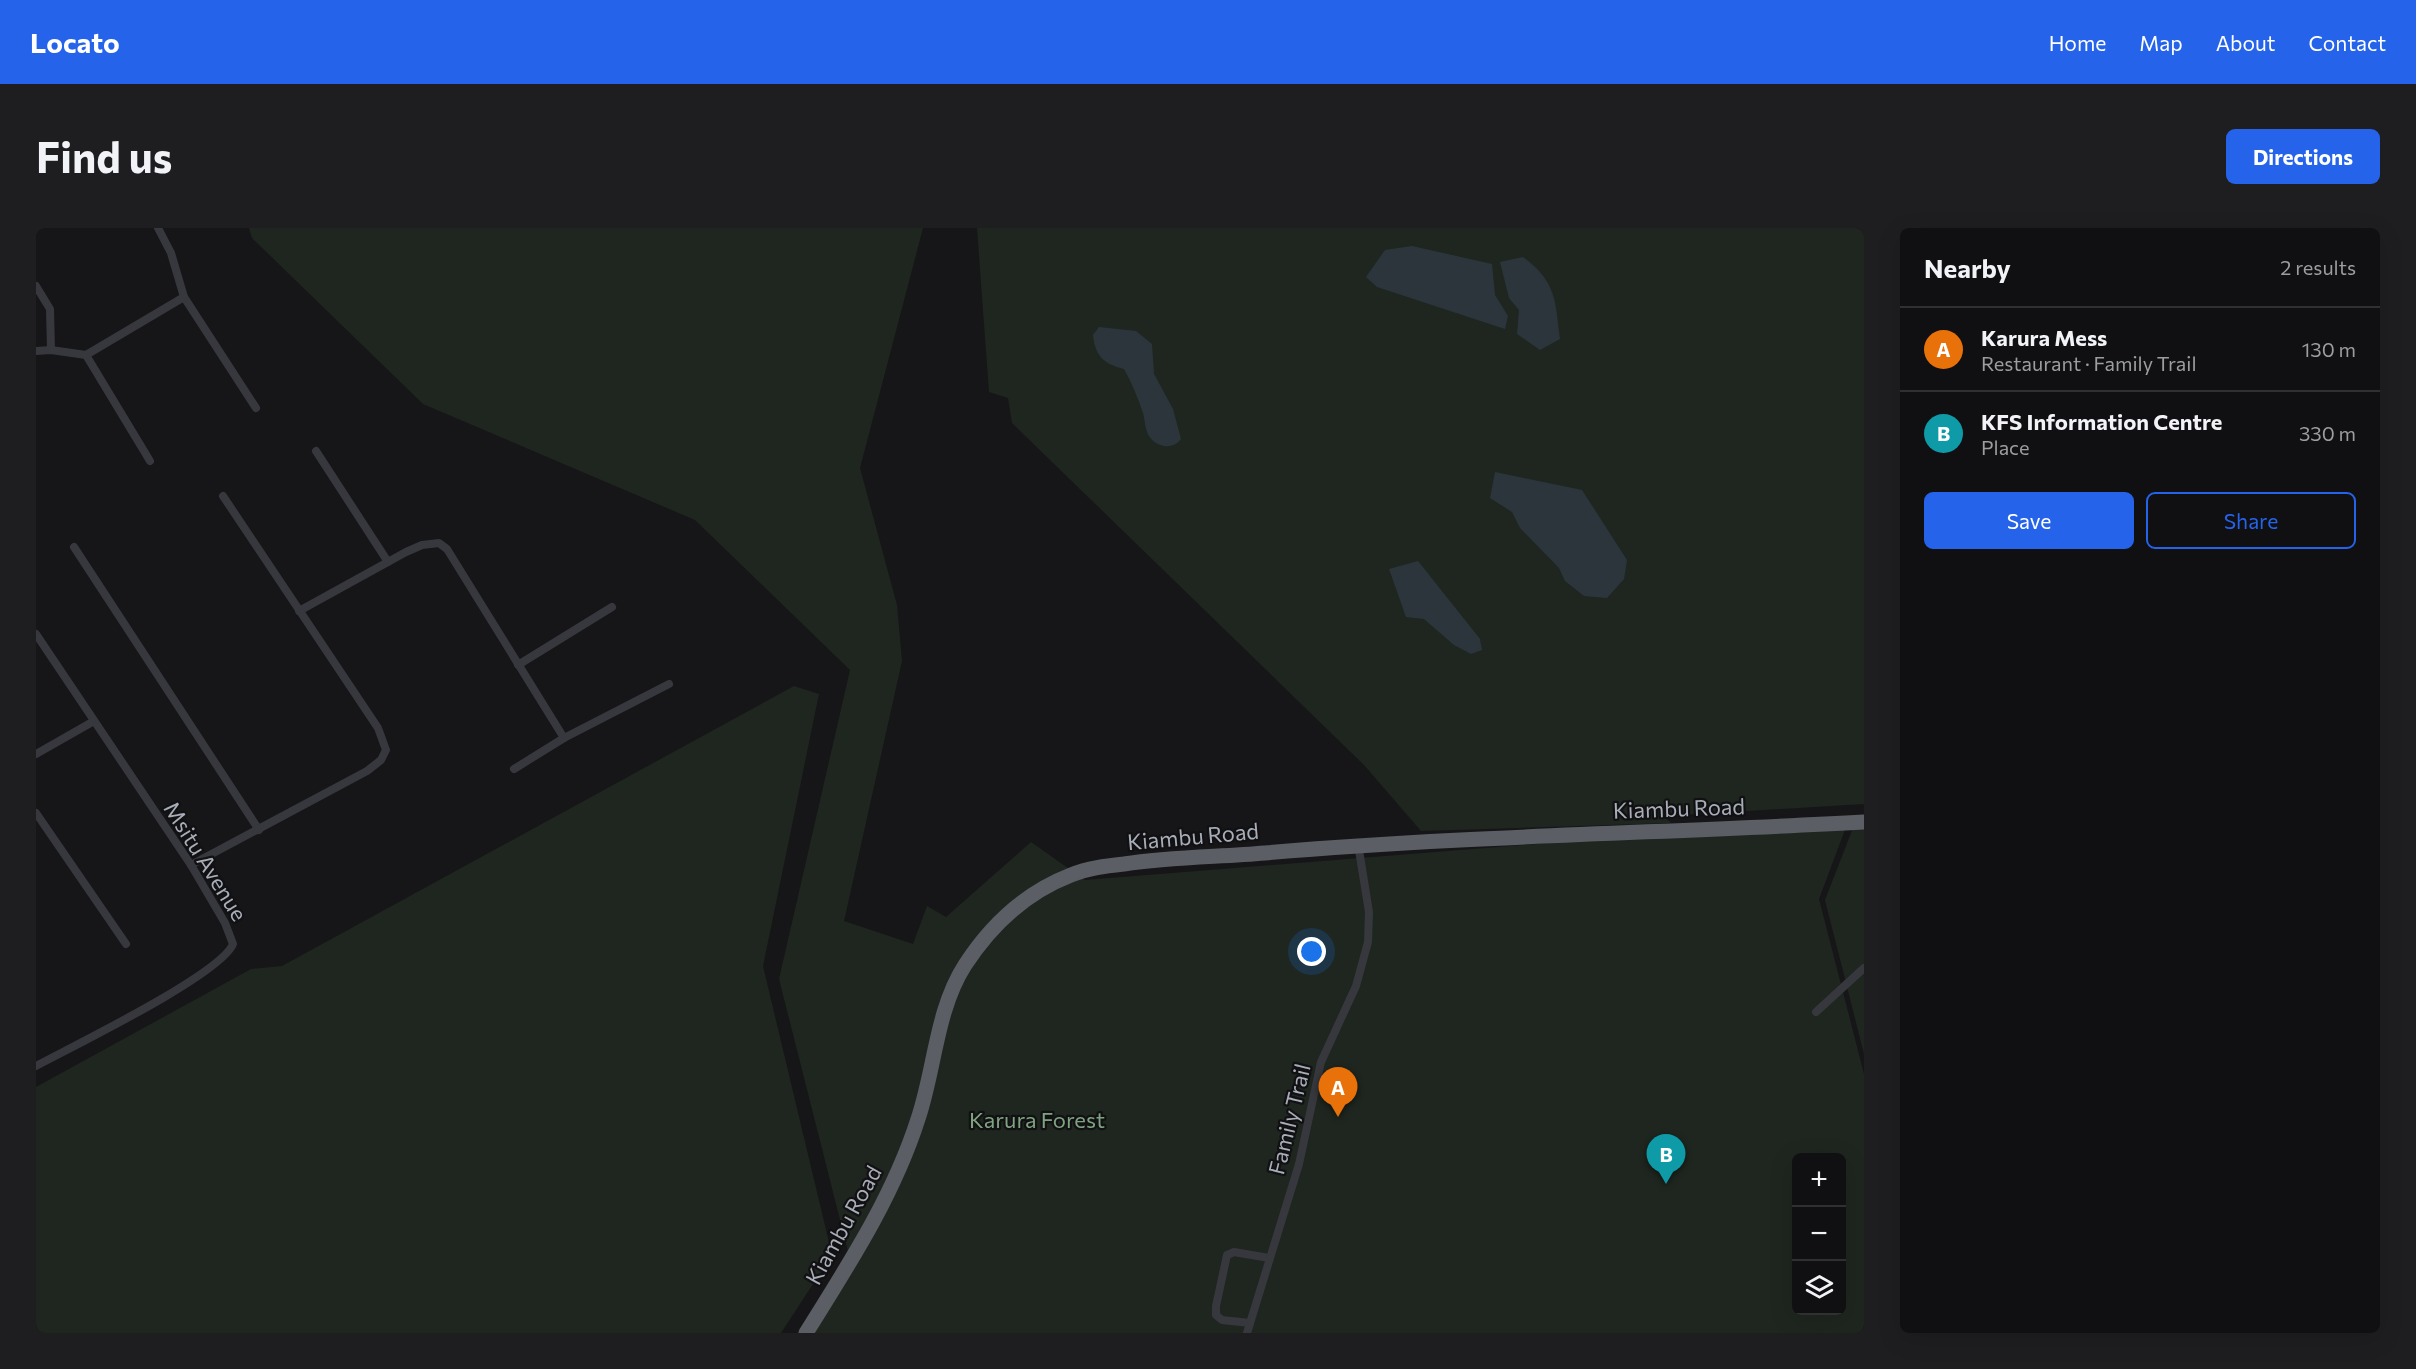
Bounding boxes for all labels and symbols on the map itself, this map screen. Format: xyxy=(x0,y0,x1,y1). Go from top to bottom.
street label: Kiambu Road xyxy=(1613,792,1745,824)
street label: Msitu Avenue xyxy=(159,796,253,926)
street label: Kiambu Road xyxy=(1126,817,1260,855)
your location xyxy=(1297,937,1326,966)
street label: Family Trail xyxy=(1262,1061,1316,1177)
pin: A xyxy=(1318,1068,1358,1117)
park label: Karura Forest xyxy=(969,1106,1105,1133)
pin: B xyxy=(1646,1134,1686,1184)
street label: Kiambu Road xyxy=(799,1161,887,1289)

